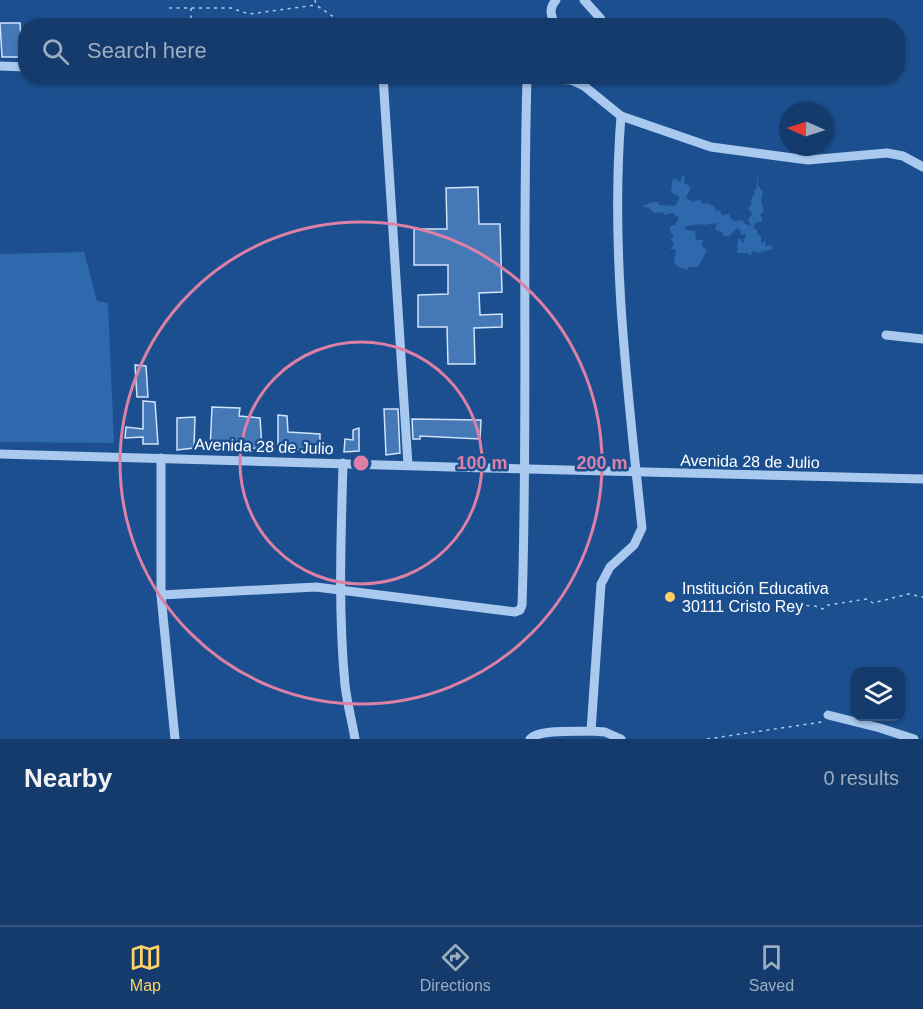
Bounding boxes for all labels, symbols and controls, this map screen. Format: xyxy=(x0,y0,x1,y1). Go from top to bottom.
search box xyxy=(18,18,905,84)
icon: search xyxy=(39,35,72,68)
text: Search here xyxy=(87,38,207,63)
north arrow xyxy=(779,102,833,156)
street label: Avenida 28 de Julio xyxy=(194,436,334,457)
street label: Avenida 28 de Julio xyxy=(680,452,820,471)
centre of rings xyxy=(351,453,371,473)
text: 100 m xyxy=(456,453,508,473)
text: 200 m xyxy=(576,453,628,473)
place label: Institución Educativa 30111 Cristo Rey xyxy=(682,580,829,615)
marker: Institución Educativa 30111 Cristo Rey xyxy=(663,590,677,604)
map controls xyxy=(851,667,905,721)
button: layers xyxy=(851,667,905,721)
text: Nearby xyxy=(24,763,112,793)
text: 0 results xyxy=(823,767,899,789)
tab: Map xyxy=(129,941,162,995)
tab: Directions xyxy=(420,941,491,995)
tab: Saved xyxy=(749,941,794,995)

